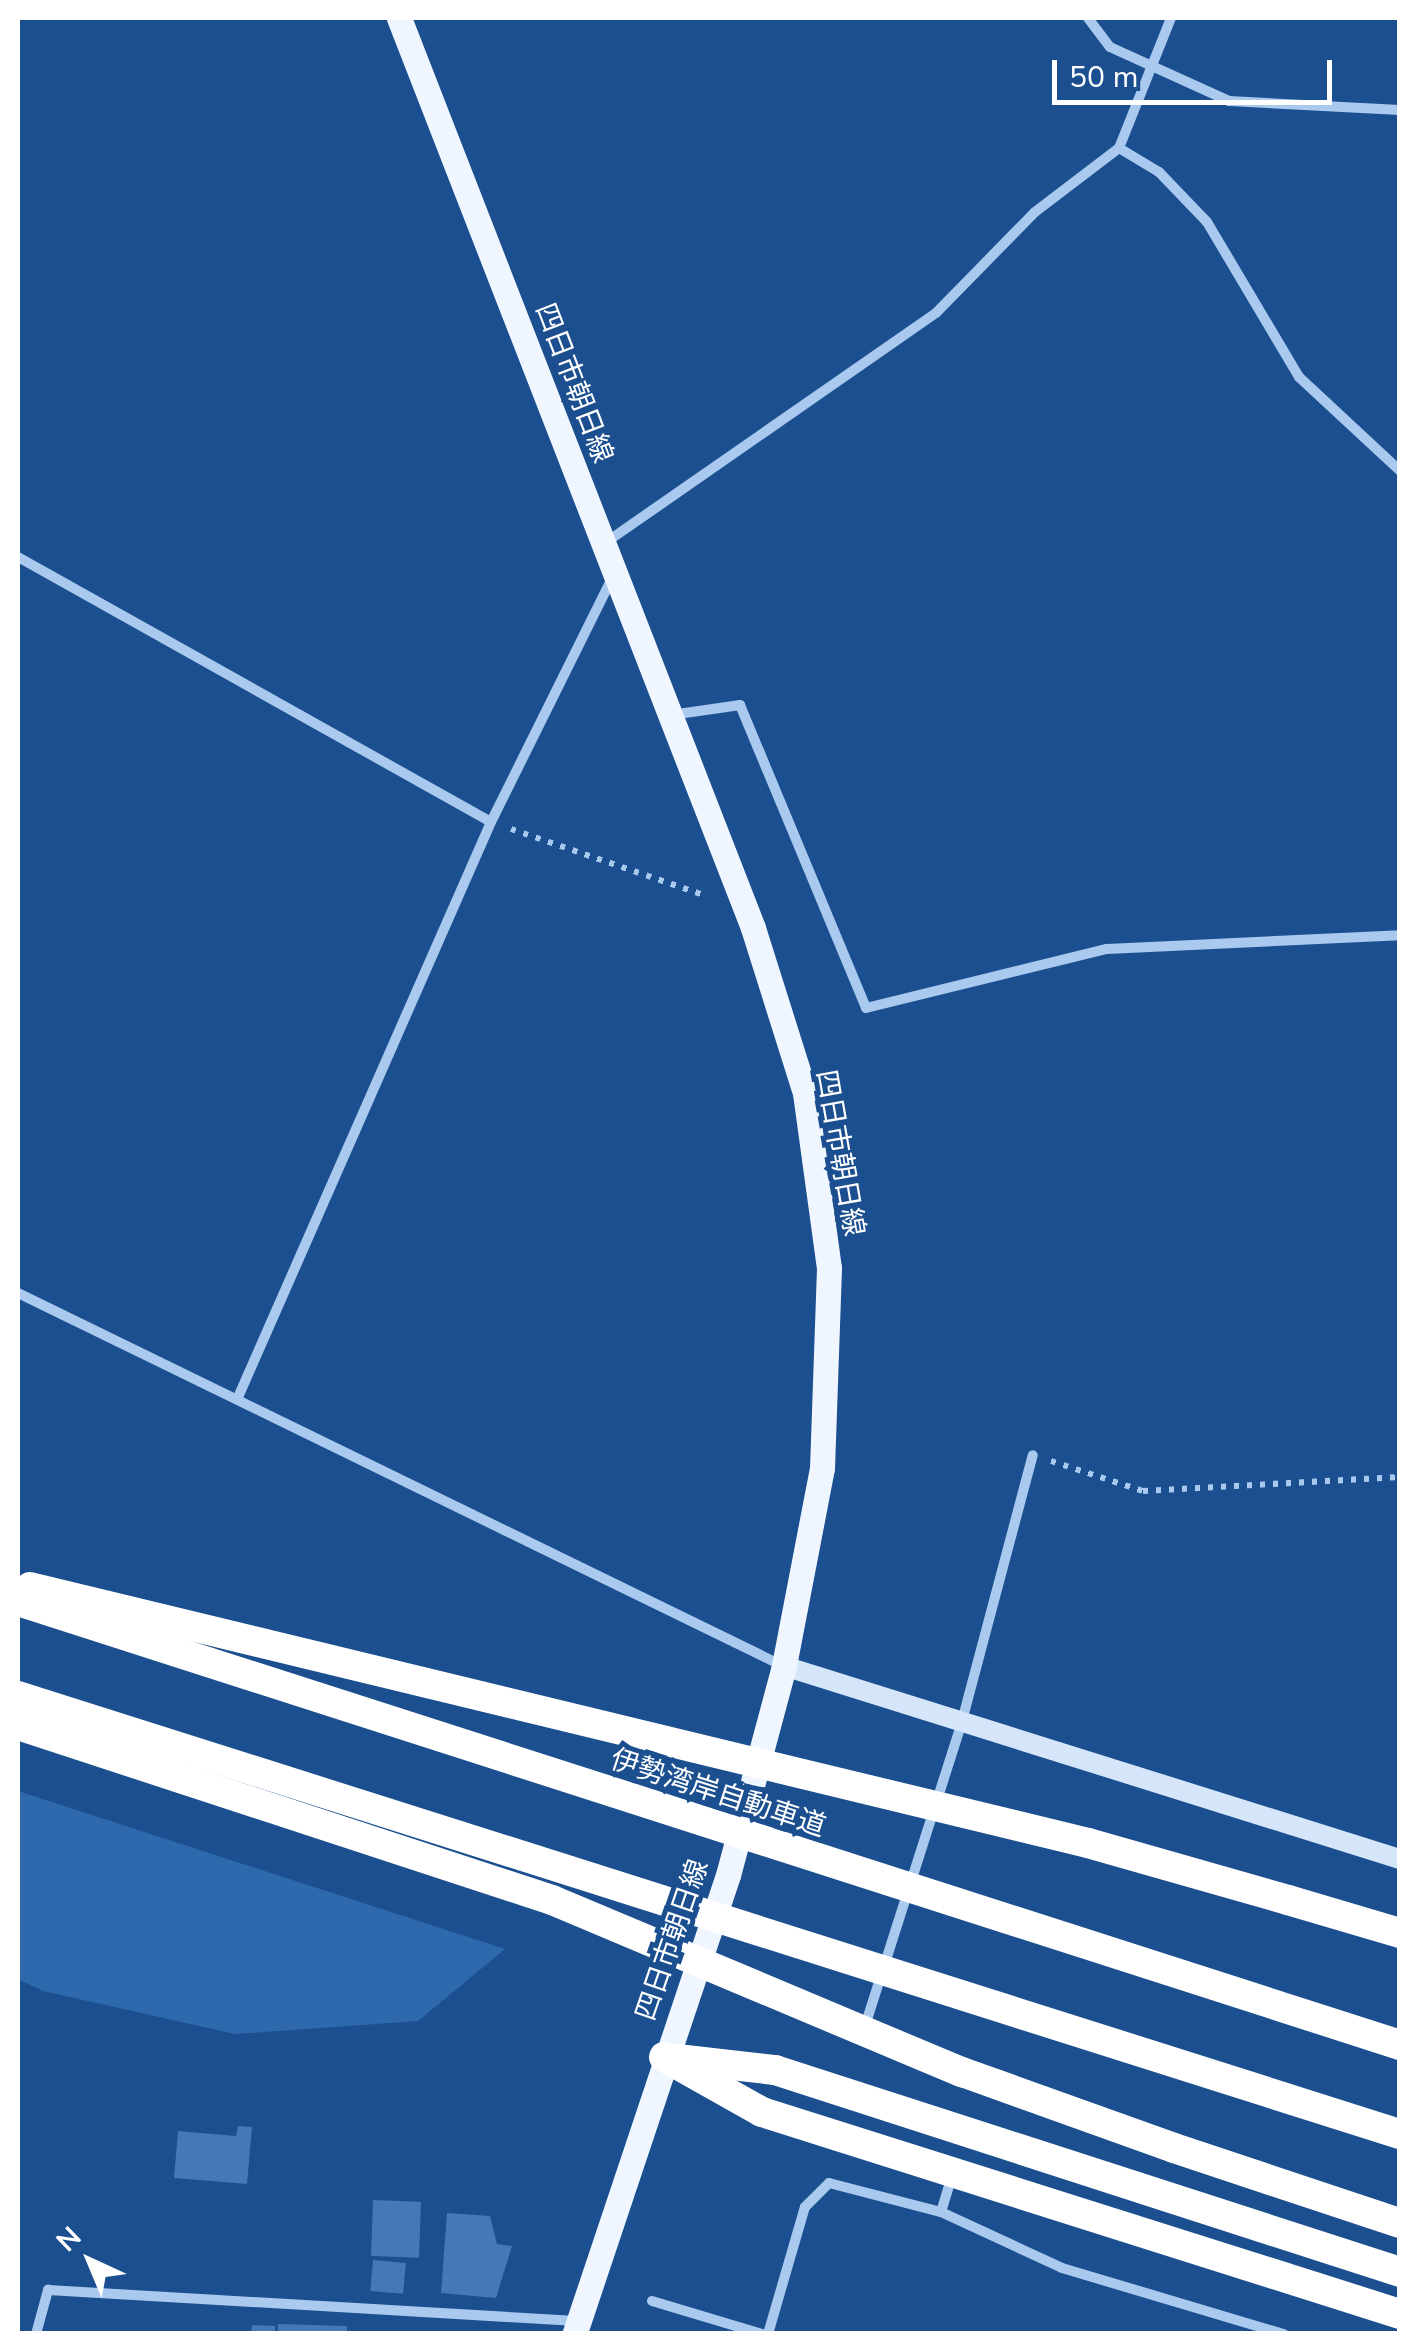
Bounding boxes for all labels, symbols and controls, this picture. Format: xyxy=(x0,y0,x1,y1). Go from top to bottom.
scale bar xyxy=(1057,40,1337,102)
text: 50 m xyxy=(1069,57,1138,98)
street label: 四日市朝日線 xyxy=(528,299,620,467)
street label: 四日市朝日線 xyxy=(809,1067,871,1239)
street label: 伊勢湾岸自動車道 xyxy=(606,1742,830,1844)
street label: 四日市朝日線 xyxy=(629,1855,715,2025)
north arrow xyxy=(40,2211,140,2311)
text: N xyxy=(48,2218,90,2260)

